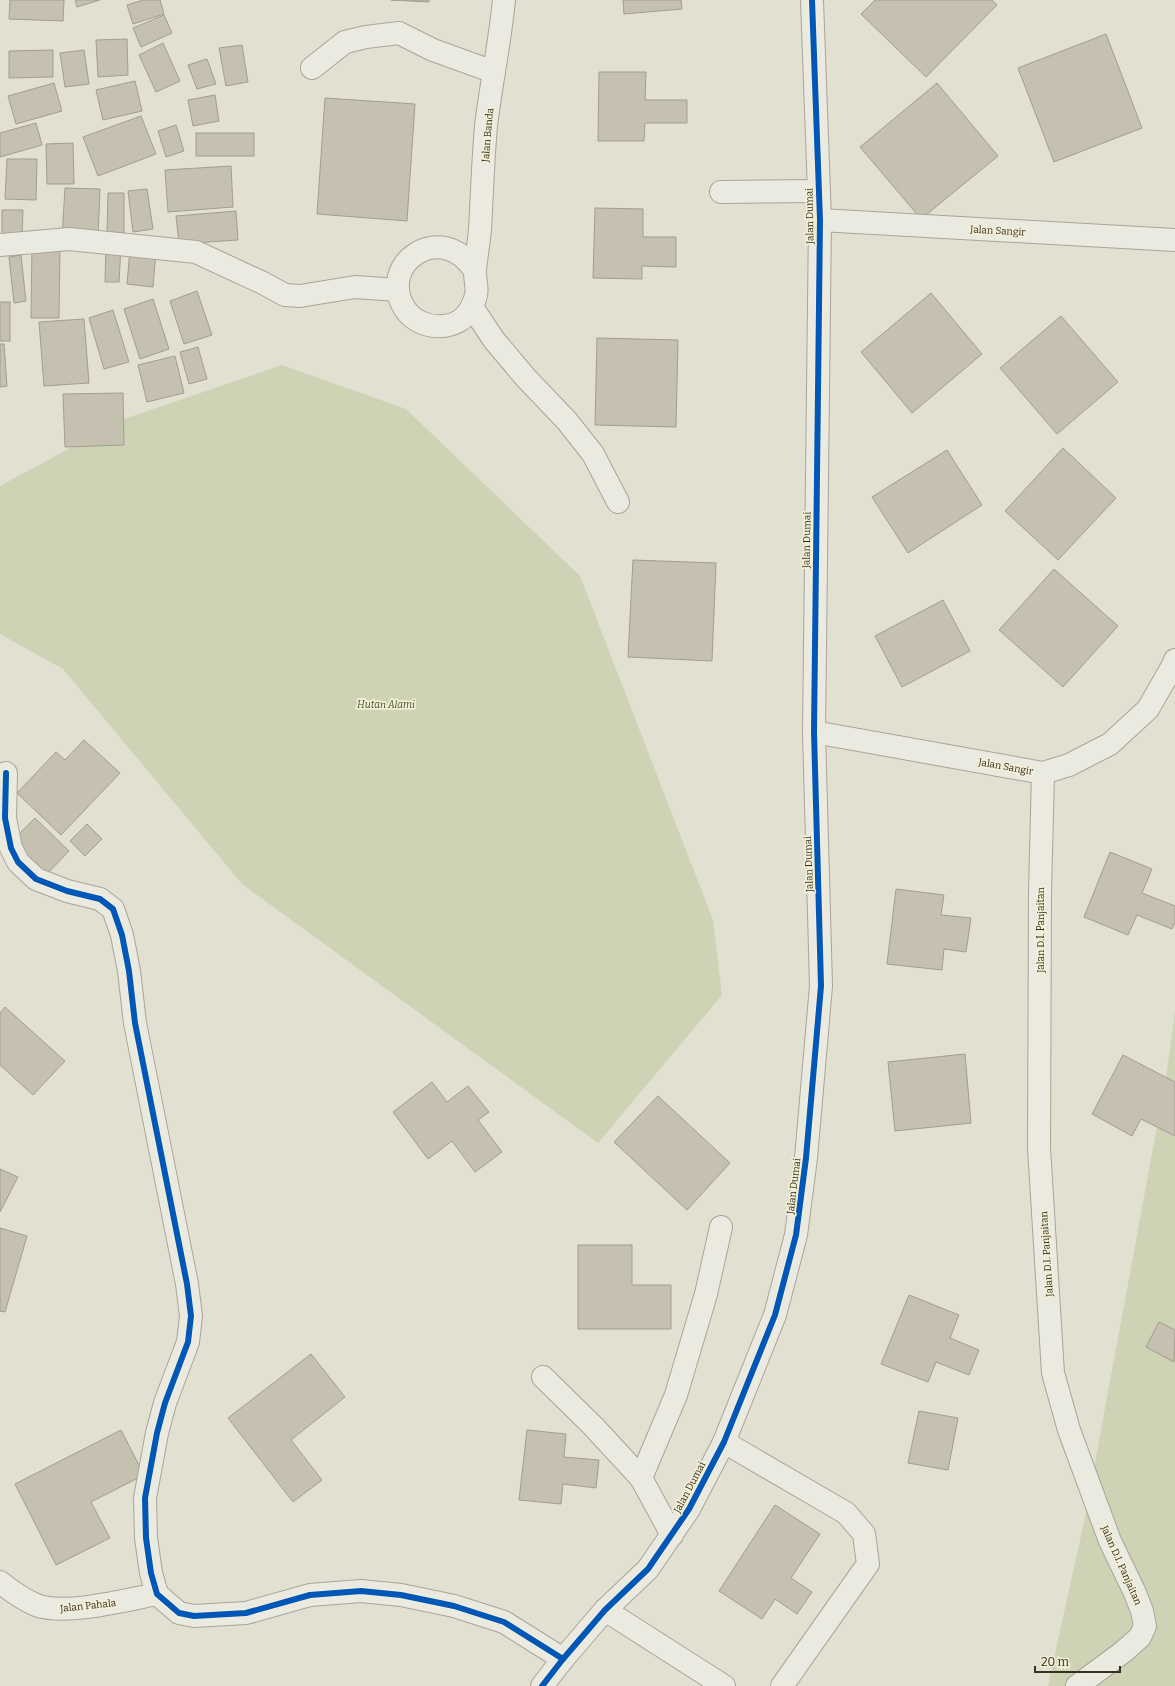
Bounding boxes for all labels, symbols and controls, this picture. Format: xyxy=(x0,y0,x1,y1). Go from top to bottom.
street label: Jalan Banda xyxy=(480,107,496,164)
street label: Jalan Dumai xyxy=(804,188,817,245)
street label: Jalan Sangir xyxy=(969,224,1027,238)
street label: Jalan Dumai xyxy=(800,512,813,569)
park label: Hutan Alami xyxy=(357,699,415,711)
street label: Jalan Sangir xyxy=(976,756,1035,778)
street label: Jalan Dumai xyxy=(802,836,816,893)
street label: Jalan D.I. Panjaitan xyxy=(1035,887,1047,974)
street label: Jalan Dumai xyxy=(784,1157,803,1216)
street label: Jalan D.I. Panjaitan xyxy=(1038,1210,1056,1298)
street label: Jalan Dumai xyxy=(671,1460,708,1516)
street label: Jalan D.I. Panjaitan xyxy=(1098,1523,1144,1608)
street label: Jalan Pahala xyxy=(59,1597,117,1615)
scale bar xyxy=(1035,1648,1120,1674)
text: 20 m xyxy=(1041,1655,1070,1669)

